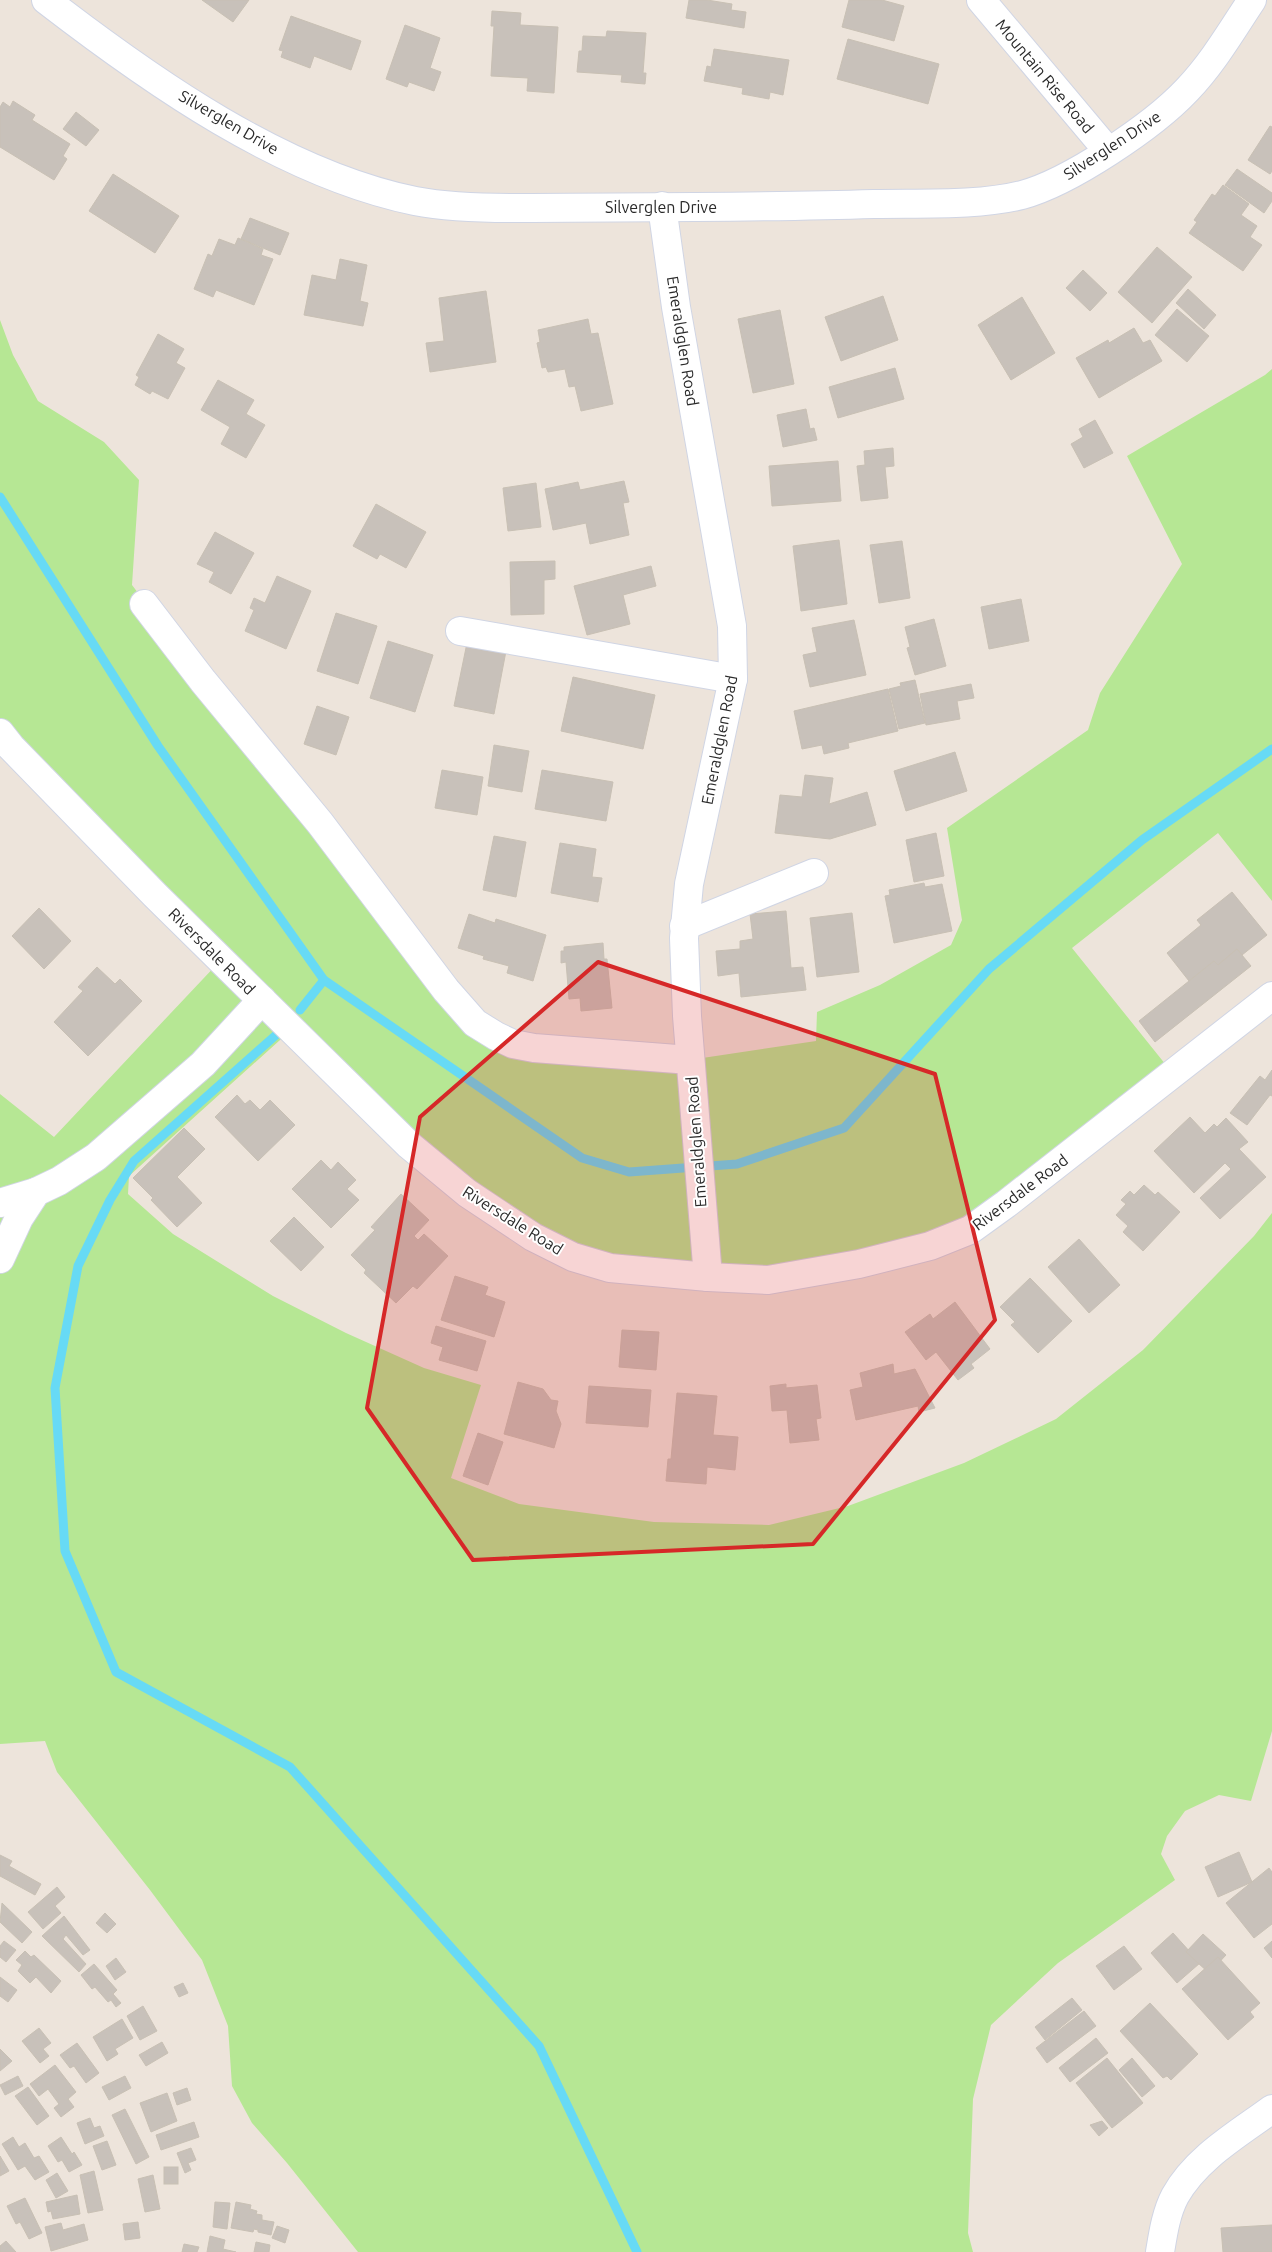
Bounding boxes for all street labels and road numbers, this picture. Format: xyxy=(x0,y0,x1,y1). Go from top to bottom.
street label: Mountain Rise Road xyxy=(992,15,1098,137)
street label: Silverglen Drive xyxy=(176,86,282,158)
street label: Silverglen Drive xyxy=(1060,107,1164,183)
street label: Silverglen Drive xyxy=(605,198,717,216)
street label: Emeraldglen Road xyxy=(664,275,702,407)
street label: Emeraldglen Road xyxy=(698,674,740,806)
street label: Riversdale Road xyxy=(165,904,259,998)
street label: Emeraldglen Road xyxy=(682,1076,710,1208)
street label: Riversdale Road xyxy=(969,1150,1071,1234)
street label: Riversdale Road xyxy=(460,1182,566,1258)

